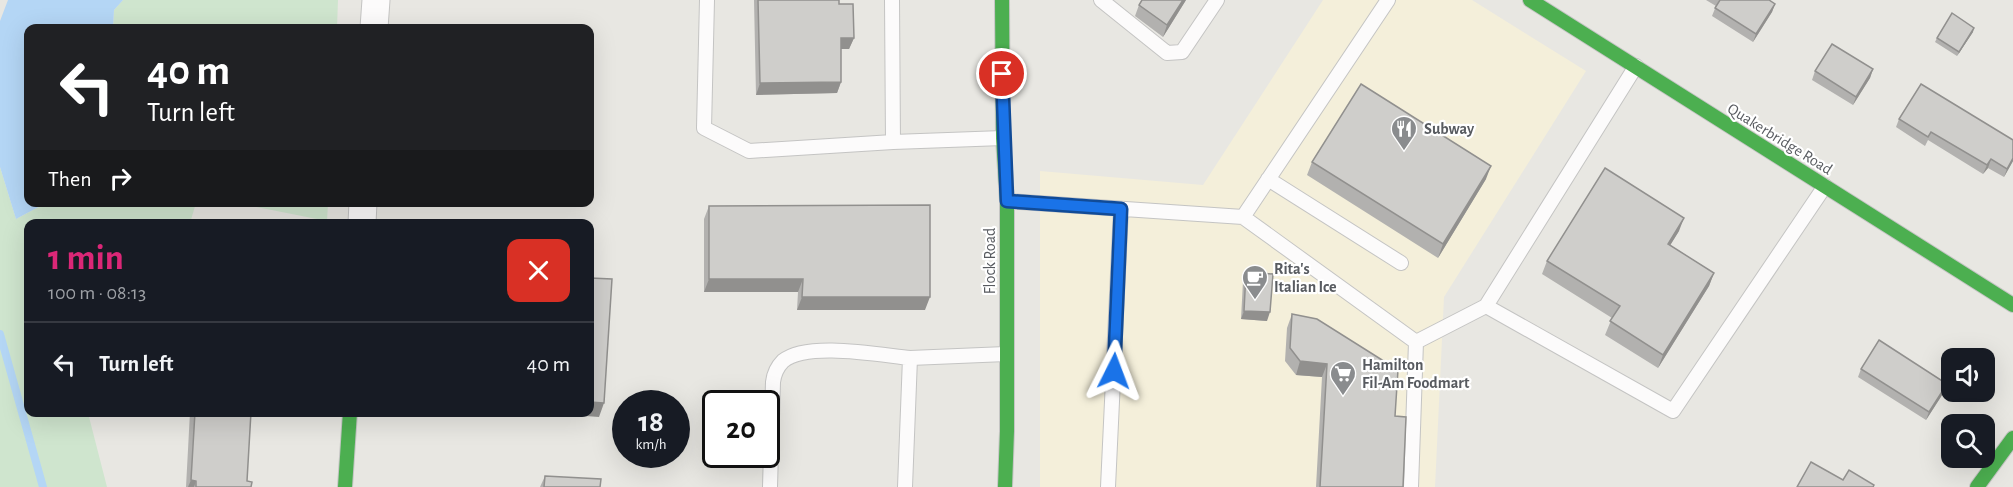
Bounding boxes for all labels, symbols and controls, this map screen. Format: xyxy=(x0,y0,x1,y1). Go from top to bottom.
icon: left xyxy=(48,48,126,126)
pin xyxy=(976,48,1027,99)
text: 40 m xyxy=(147,50,230,92)
icon: arrive xyxy=(985,57,1018,90)
text: Turn left xyxy=(147,99,235,126)
street label: Quakerbridge Road xyxy=(1724,100,1835,179)
restaurant icon: Subway xyxy=(1389,114,1419,152)
place label: Subway xyxy=(1424,121,1475,138)
icon: right xyxy=(104,162,137,195)
text: Then xyxy=(48,168,92,190)
street label: Flock Road xyxy=(982,228,998,294)
button: close xyxy=(507,239,570,302)
text: 1 min xyxy=(48,240,124,276)
place label: Rita's Italian Ice xyxy=(1274,261,1337,295)
cafe icon: Rita's Italian Ice xyxy=(1240,263,1270,301)
text: 100 m · 08:13 xyxy=(48,283,146,303)
position arrow xyxy=(1082,339,1146,403)
icon: left xyxy=(48,348,81,381)
map controls xyxy=(1941,348,1995,468)
button: sound xyxy=(1941,348,1995,402)
text: Turn left xyxy=(99,353,173,375)
text: 40 m xyxy=(527,353,570,375)
place label: Hamilton Fil-Am Foodmart xyxy=(1362,357,1470,391)
supermarket icon: Hamilton Fil-Am Foodmart xyxy=(1328,359,1358,397)
speed limit sign: 20 xyxy=(702,390,780,468)
text: 18 xyxy=(638,407,664,437)
button: search xyxy=(1941,414,1995,468)
text: km/h xyxy=(636,437,666,452)

